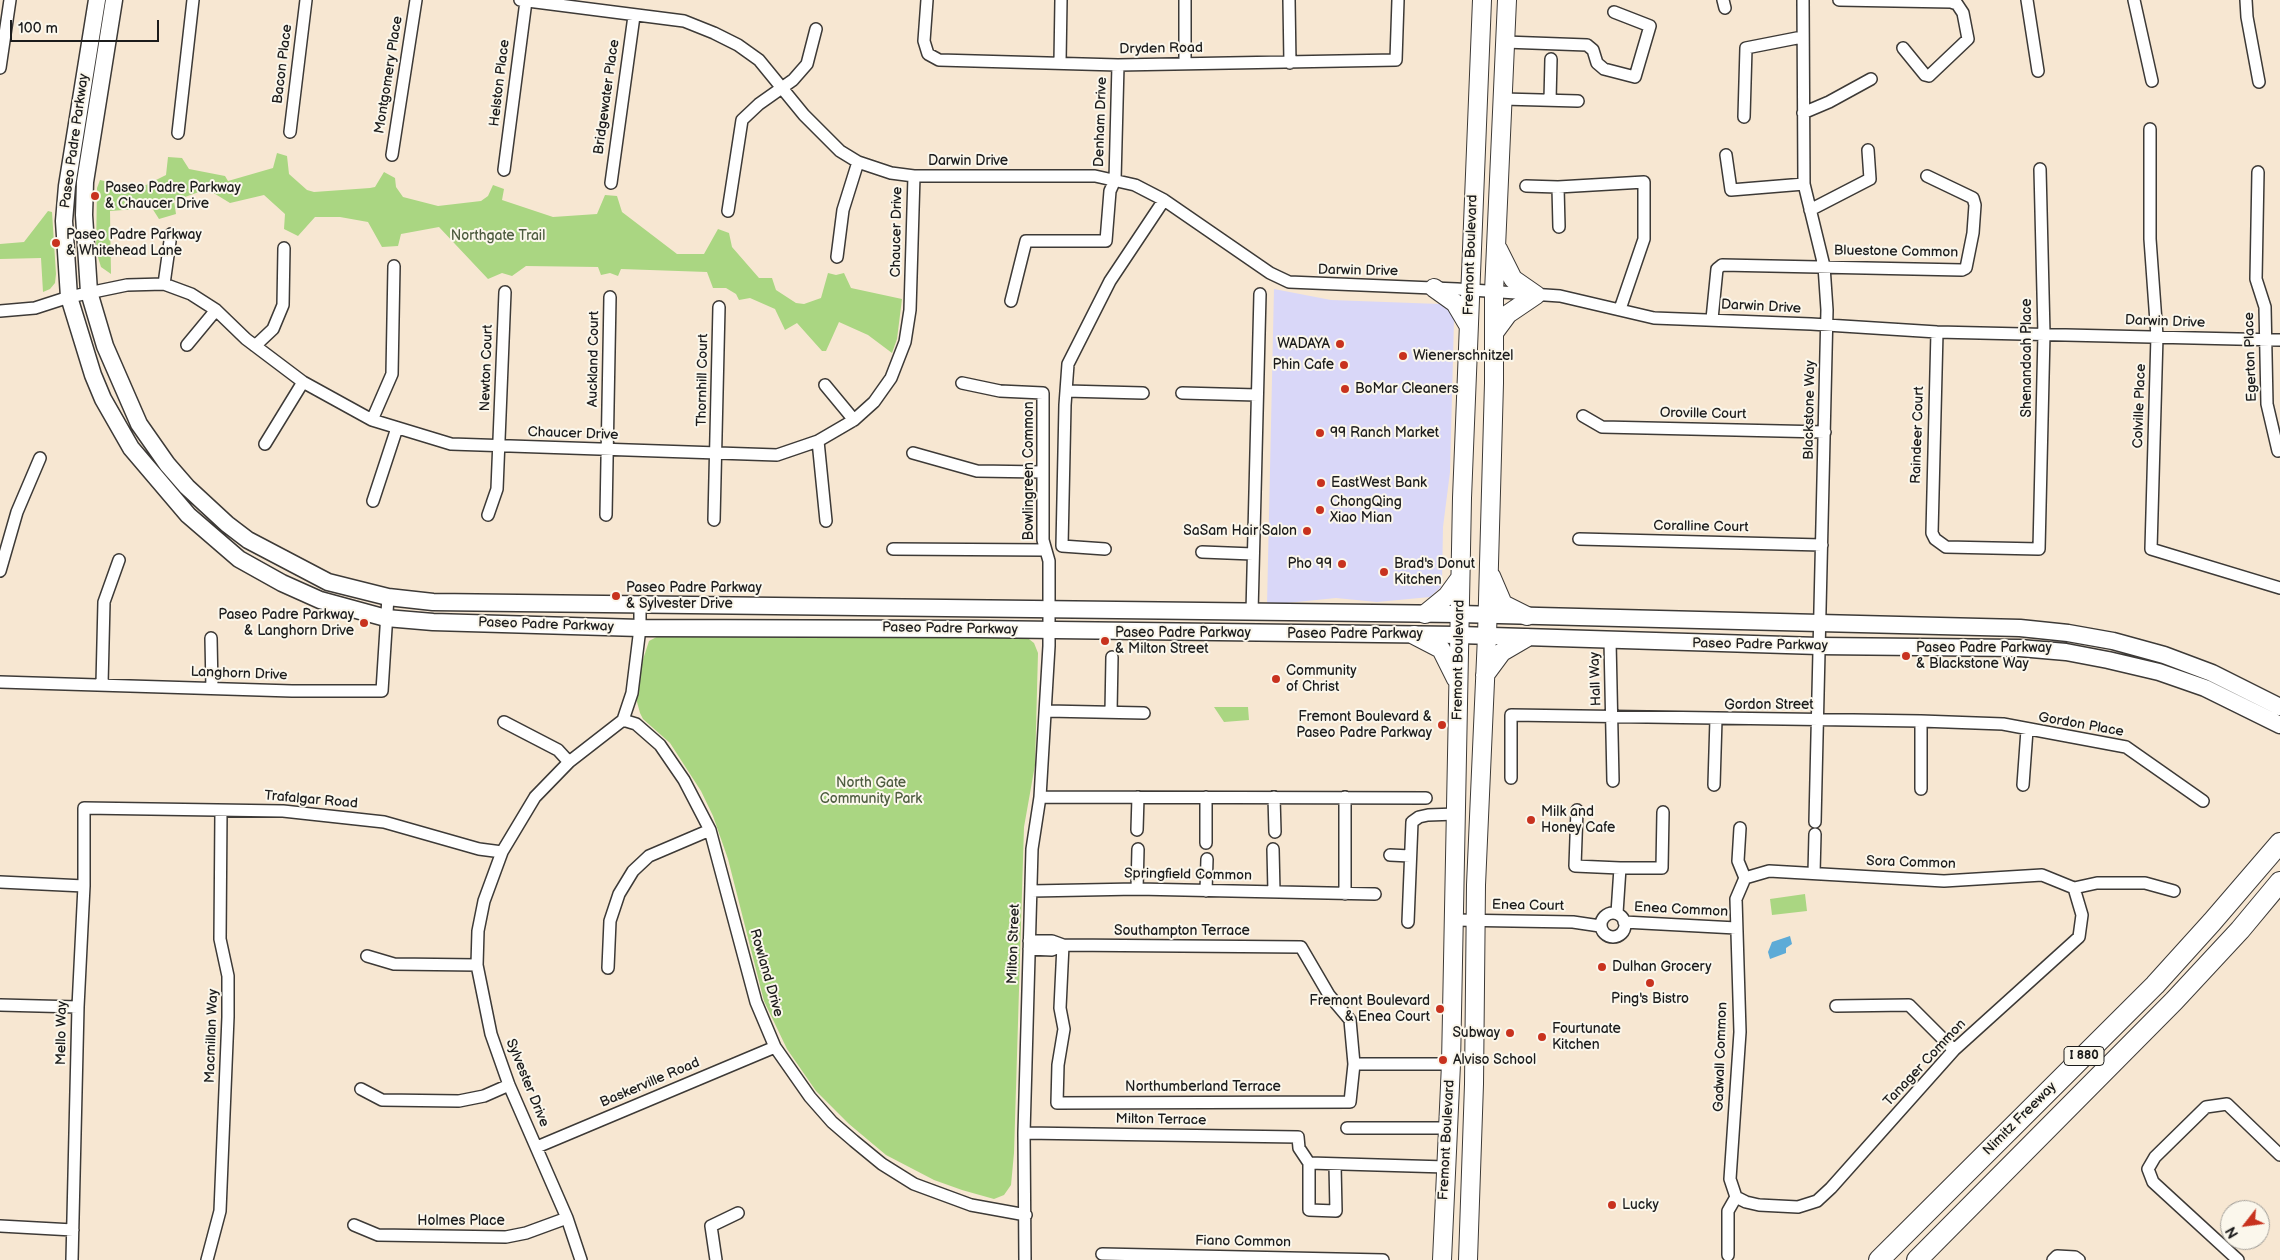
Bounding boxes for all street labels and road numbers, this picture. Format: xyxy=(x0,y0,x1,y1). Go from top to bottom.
street label: Montgomery Place xyxy=(371,15,407,135)
street label: Bacon Place xyxy=(270,23,296,105)
street label: Bridgewater Place xyxy=(591,38,623,156)
street label: Helston Place xyxy=(486,39,514,127)
street label: Dryden Road xyxy=(1119,40,1203,58)
street label: Paseo Padre Parkway xyxy=(57,73,93,209)
street label: Denham Drive xyxy=(1091,77,1111,167)
street label: Darwin Drive xyxy=(928,153,1008,169)
street label: Chaucer Drive xyxy=(888,186,906,278)
street label: Fremont Boulevard xyxy=(1460,194,1482,316)
street label: Bluestone Common xyxy=(1834,243,1958,261)
street label: Darwin Drive xyxy=(1318,262,1398,280)
street label: Darwin Drive xyxy=(1720,297,1802,317)
street label: Shenandoah Place xyxy=(2019,298,2035,418)
street label: Auckland Court xyxy=(585,311,603,407)
street label: Darwin Drive xyxy=(2125,312,2205,332)
street label: Egerton Place xyxy=(2241,312,2261,402)
street label: Newton Court xyxy=(477,324,497,412)
street label: Thornhill Court xyxy=(694,333,712,427)
street label: Blackstone Way xyxy=(1801,360,1819,460)
street label: Colville Place xyxy=(2130,363,2150,449)
street label: Raindeer Court xyxy=(1908,386,1928,484)
street label: Bowlingreen Common xyxy=(1021,401,1037,541)
street label: Oroville Court xyxy=(1660,405,1746,423)
street label: Chaucer Drive xyxy=(527,424,619,444)
street label: Coralline Court xyxy=(1653,518,1749,536)
street label: Fremont Boulevard xyxy=(1450,600,1468,720)
street label: Paseo Padre Parkway xyxy=(478,614,614,636)
street label: Paseo Padre Parkway xyxy=(882,619,1018,639)
street label: Paseo Padre Parkway xyxy=(1287,626,1423,642)
street label: Paseo Padre Parkway xyxy=(1692,635,1828,655)
street label: Hall Way xyxy=(1587,652,1605,706)
street label: Langhorn Drive xyxy=(190,664,288,684)
street label: Gordon Street xyxy=(1724,697,1814,713)
street label: Gordon Place xyxy=(2037,709,2125,741)
street label: Trafalgar Road xyxy=(264,788,358,812)
street label: Sora Common xyxy=(1866,853,1956,873)
street label: Springfield Common xyxy=(1124,865,1252,885)
street label: Enea Court xyxy=(1492,897,1564,915)
street label: Enea Common xyxy=(1634,899,1728,921)
street label: Milton Street xyxy=(1004,904,1024,984)
street label: Southampton Terrace xyxy=(1114,923,1250,939)
street label: Rowland Drive xyxy=(745,927,787,1019)
street label: Macmillan Way xyxy=(202,989,222,1083)
street label: Mello Way xyxy=(53,1001,71,1065)
street label: Gadwall Common xyxy=(1711,1002,1731,1112)
street label: Tanager Common xyxy=(1880,1016,1970,1110)
street label: Sylvester Drive xyxy=(502,1036,552,1130)
road number: I 880 xyxy=(2064,1046,2104,1066)
street label: Baskerville Road xyxy=(598,1054,702,1112)
street label: Northumberland Terrace xyxy=(1125,1079,1281,1095)
street label: Fremont Boulevard xyxy=(1435,1079,1459,1201)
street label: Nimitz Freeway xyxy=(1980,1079,2060,1159)
street label: Milton Terrace xyxy=(1115,1111,1207,1129)
street label: Holmes Place xyxy=(417,1213,505,1229)
street label: Fiano Common xyxy=(1195,1233,1291,1251)

